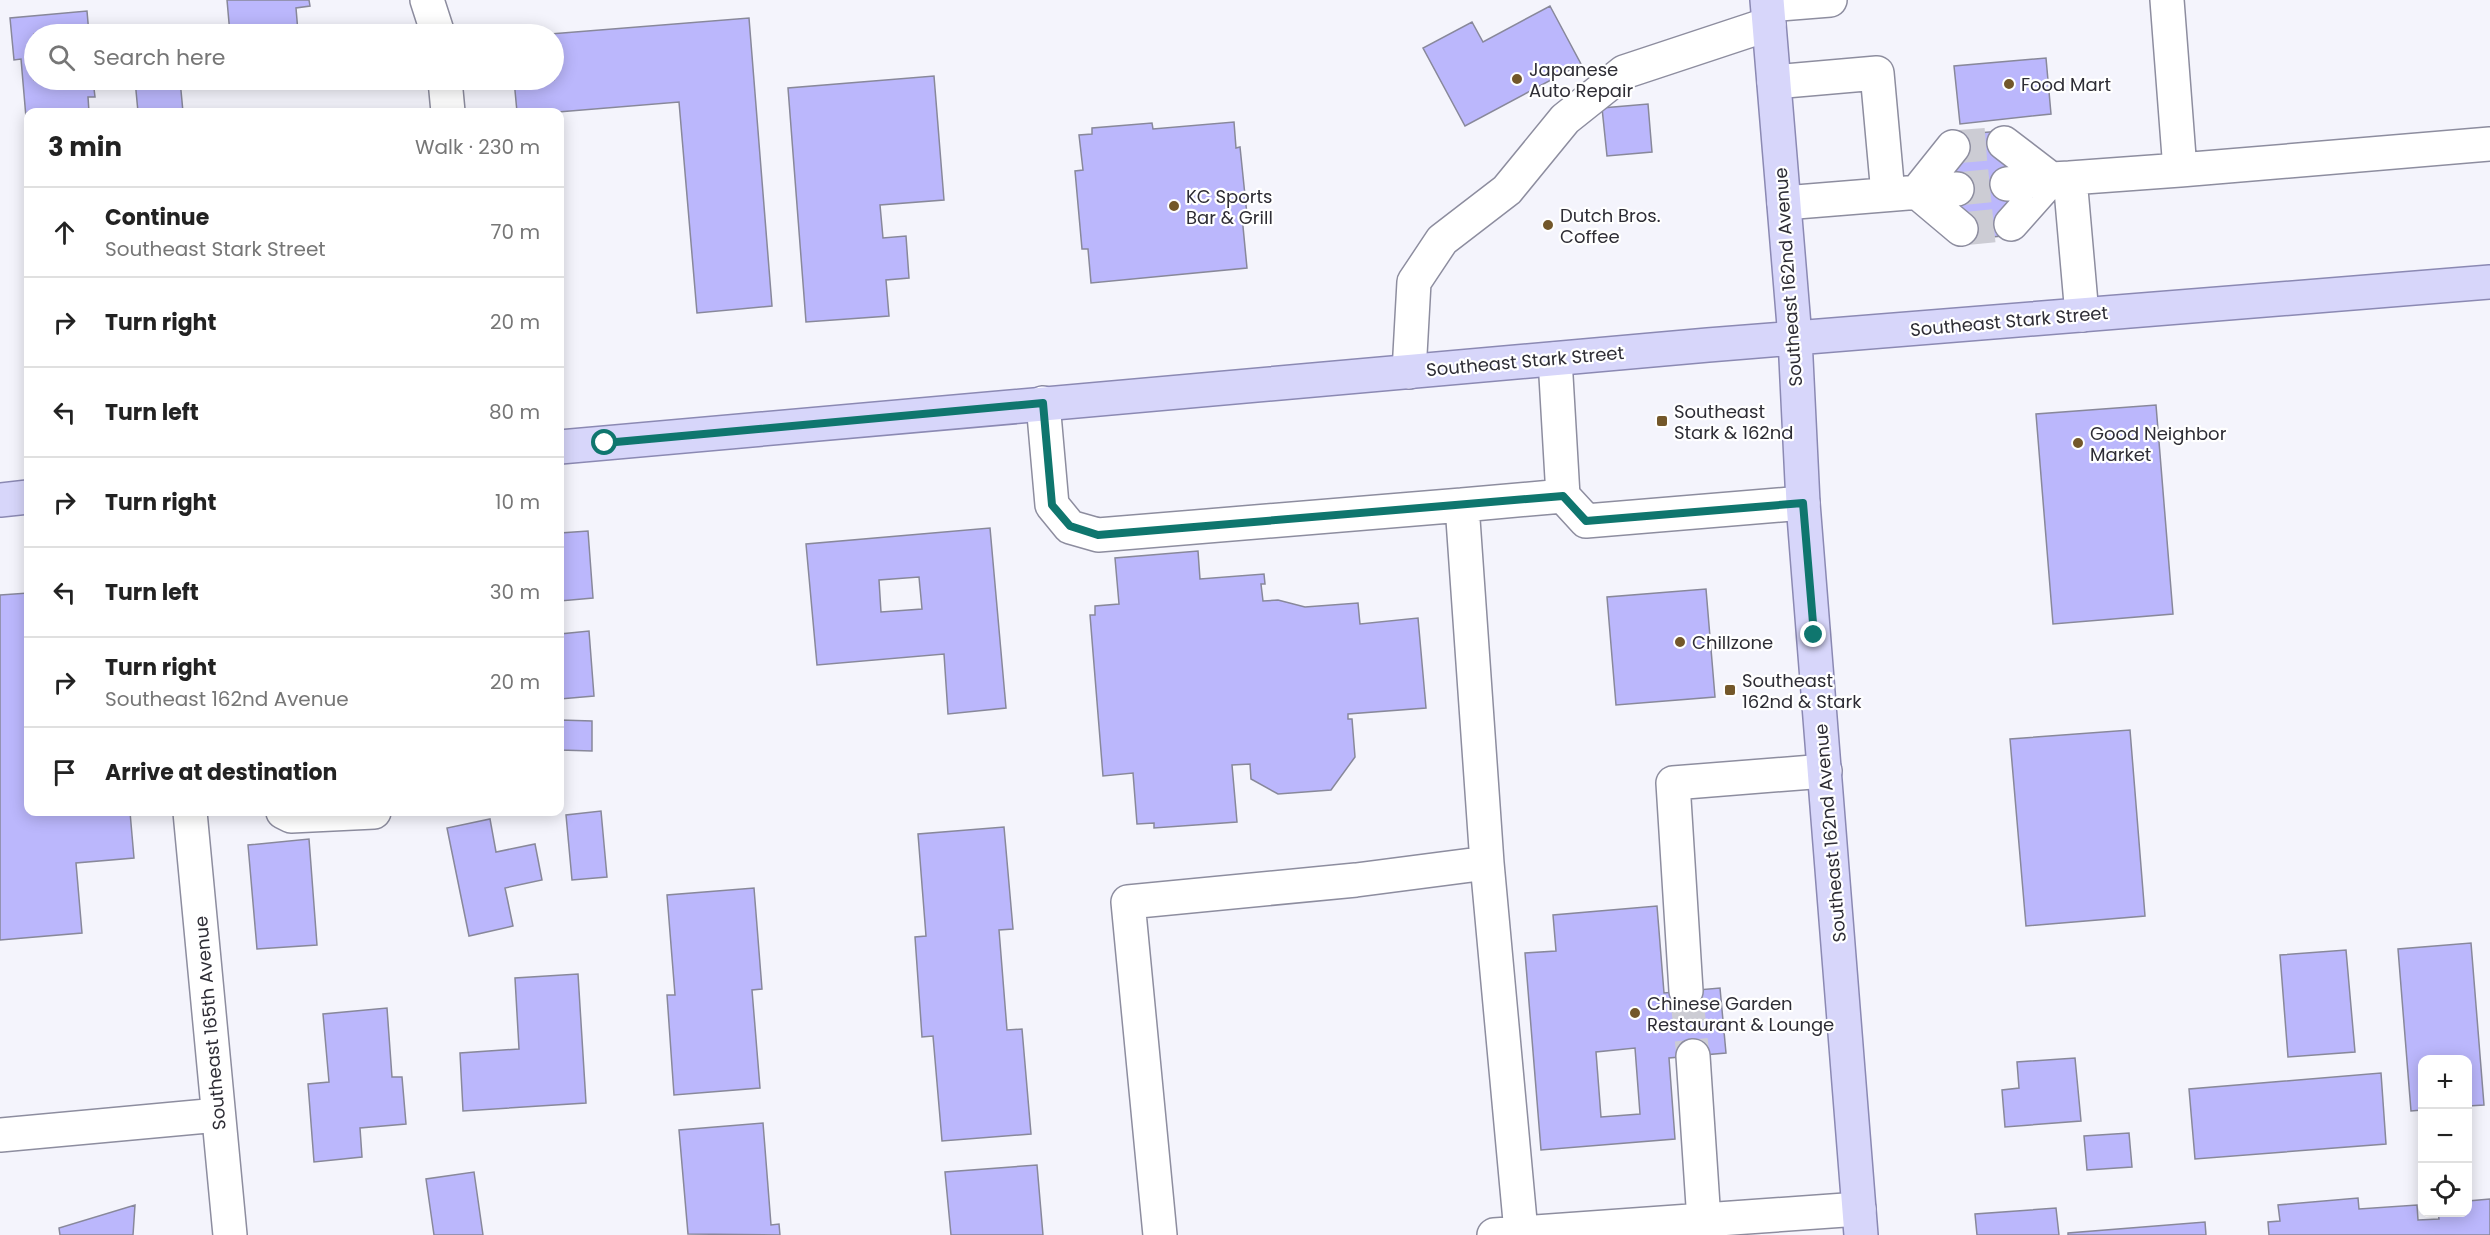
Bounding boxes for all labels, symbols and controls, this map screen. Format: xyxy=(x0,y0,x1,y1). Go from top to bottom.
search box xyxy=(24,24,564,90)
icon: search xyxy=(45,41,78,74)
text: Search here xyxy=(93,42,226,73)
place label: Japanese Auto Repair xyxy=(1529,57,1633,103)
marker: Japanese Auto Repair xyxy=(1510,72,1524,86)
place label: Food Mart xyxy=(2021,72,2111,97)
marker: Food Mart xyxy=(2002,77,2016,91)
text: 3 min xyxy=(48,129,122,165)
text: Walk · 230 m xyxy=(415,133,540,161)
street label: Southeast 162nd Avenue xyxy=(1768,167,1808,387)
place label: KC Sports Bar & Grill xyxy=(1186,184,1273,230)
marker: KC Sports Bar & Grill xyxy=(1167,199,1181,213)
text: Continue xyxy=(105,202,209,233)
place label: Dutch Bros. Coffee xyxy=(1560,203,1661,249)
icon: ahead xyxy=(48,216,81,249)
text: 70 m xyxy=(491,218,540,246)
marker: Dutch Bros. Coffee xyxy=(1541,218,1555,232)
text: Southeast Stark Street xyxy=(105,235,326,263)
street label: Southeast Stark Street xyxy=(1909,300,2109,342)
icon: right xyxy=(48,306,81,339)
text: Turn right xyxy=(105,307,216,338)
text: 20 m xyxy=(490,308,540,336)
street label: Southeast Stark Street xyxy=(1425,340,1625,382)
icon: left xyxy=(48,396,81,429)
text: Turn left xyxy=(105,397,199,428)
text: 80 m xyxy=(489,398,540,426)
place label: Southeast Stark & 162nd xyxy=(1674,399,1793,445)
marker: Southeast Stark & 162nd xyxy=(1655,414,1669,428)
place label: Good Neighbor Market xyxy=(2090,421,2227,467)
route start xyxy=(591,429,617,455)
marker: Good Neighbor Market xyxy=(2071,436,2085,450)
icon: right xyxy=(48,486,81,519)
text: Turn right xyxy=(105,487,216,518)
text: 10 m xyxy=(495,488,540,516)
icon: left xyxy=(48,576,81,609)
text: Turn left xyxy=(105,577,199,608)
text: 30 m xyxy=(490,578,540,606)
route end xyxy=(1800,621,1826,647)
place label: Chillzone xyxy=(1692,630,1773,655)
marker: Chillzone xyxy=(1673,635,1687,649)
text: Turn right xyxy=(105,652,216,683)
icon: right xyxy=(48,666,81,699)
text: 20 m xyxy=(490,668,540,696)
place label: Southeast 162nd & Stark xyxy=(1742,668,1862,714)
marker: Southeast 162nd & Stark xyxy=(1723,683,1737,697)
text: Southeast 162nd Avenue xyxy=(105,685,349,713)
street label: Southeast 162nd Avenue xyxy=(1808,723,1852,943)
icon: arrive xyxy=(48,756,81,789)
text: Arrive at destination xyxy=(105,757,337,788)
street label: Southeast 165th Avenue xyxy=(188,915,232,1131)
place label: Chinese Garden Restaurant & Lounge xyxy=(1647,991,1834,1037)
marker: Chinese Garden Restaurant & Lounge xyxy=(1628,1006,1642,1020)
map controls xyxy=(2418,1055,2472,1217)
button: + xyxy=(2418,1055,2472,1109)
button: − xyxy=(2418,1109,2472,1163)
button: locate xyxy=(2418,1163,2472,1217)

